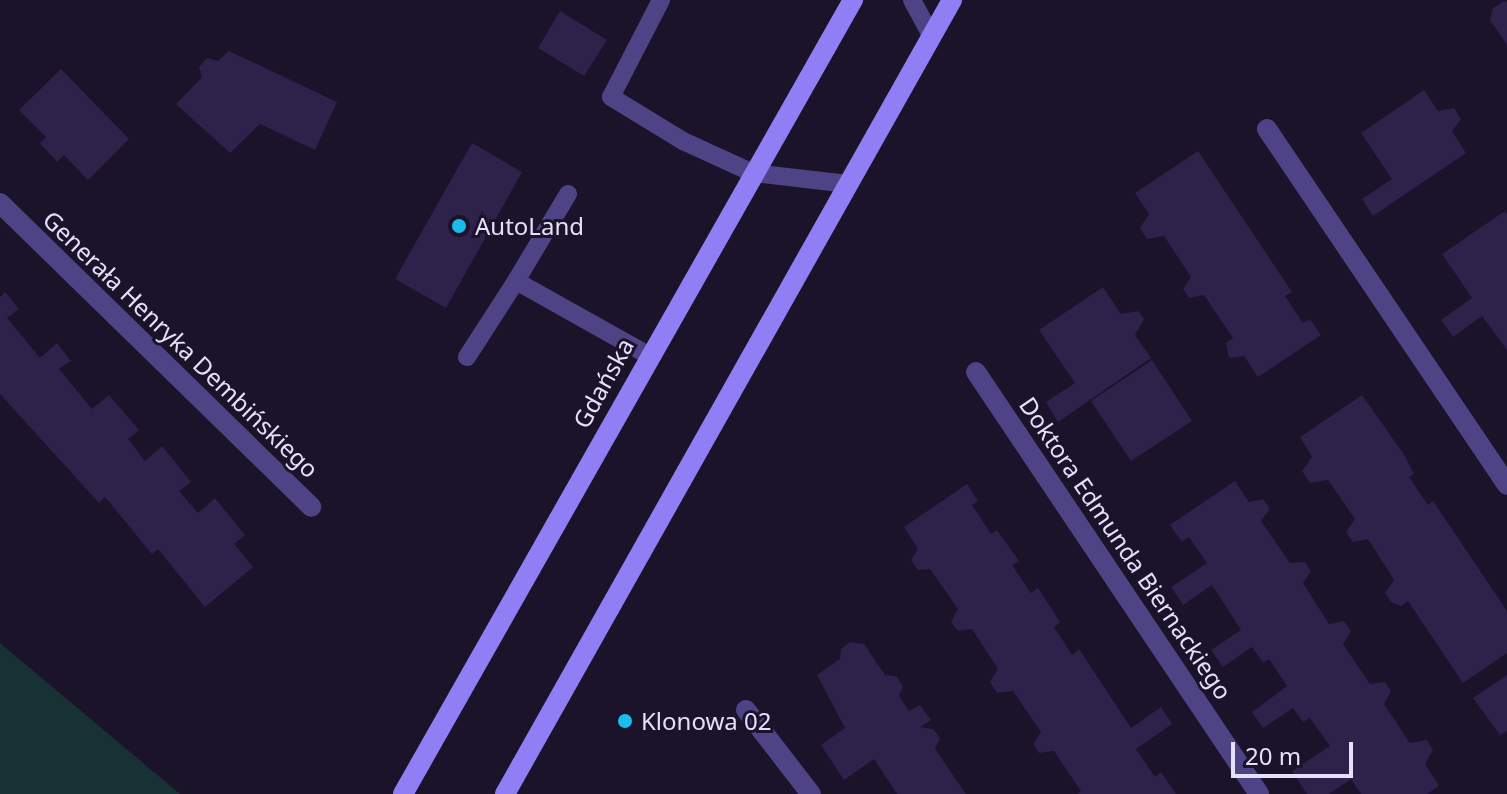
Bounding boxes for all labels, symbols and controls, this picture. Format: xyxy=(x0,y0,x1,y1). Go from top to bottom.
street label: Generała Henryka Dembińskiego xyxy=(37,205,325,483)
place label: AutoLand xyxy=(475,212,584,240)
marker: AutoLand xyxy=(450,217,468,235)
street label: Gdańska xyxy=(567,333,639,433)
street label: Doktora Edmunda Biernackiego xyxy=(1014,391,1238,705)
place label: Klonowa 02 xyxy=(641,707,771,735)
marker: Klonowa 02 xyxy=(616,712,634,730)
scale bar xyxy=(1235,726,1357,776)
text: 20 m xyxy=(1245,739,1301,772)

